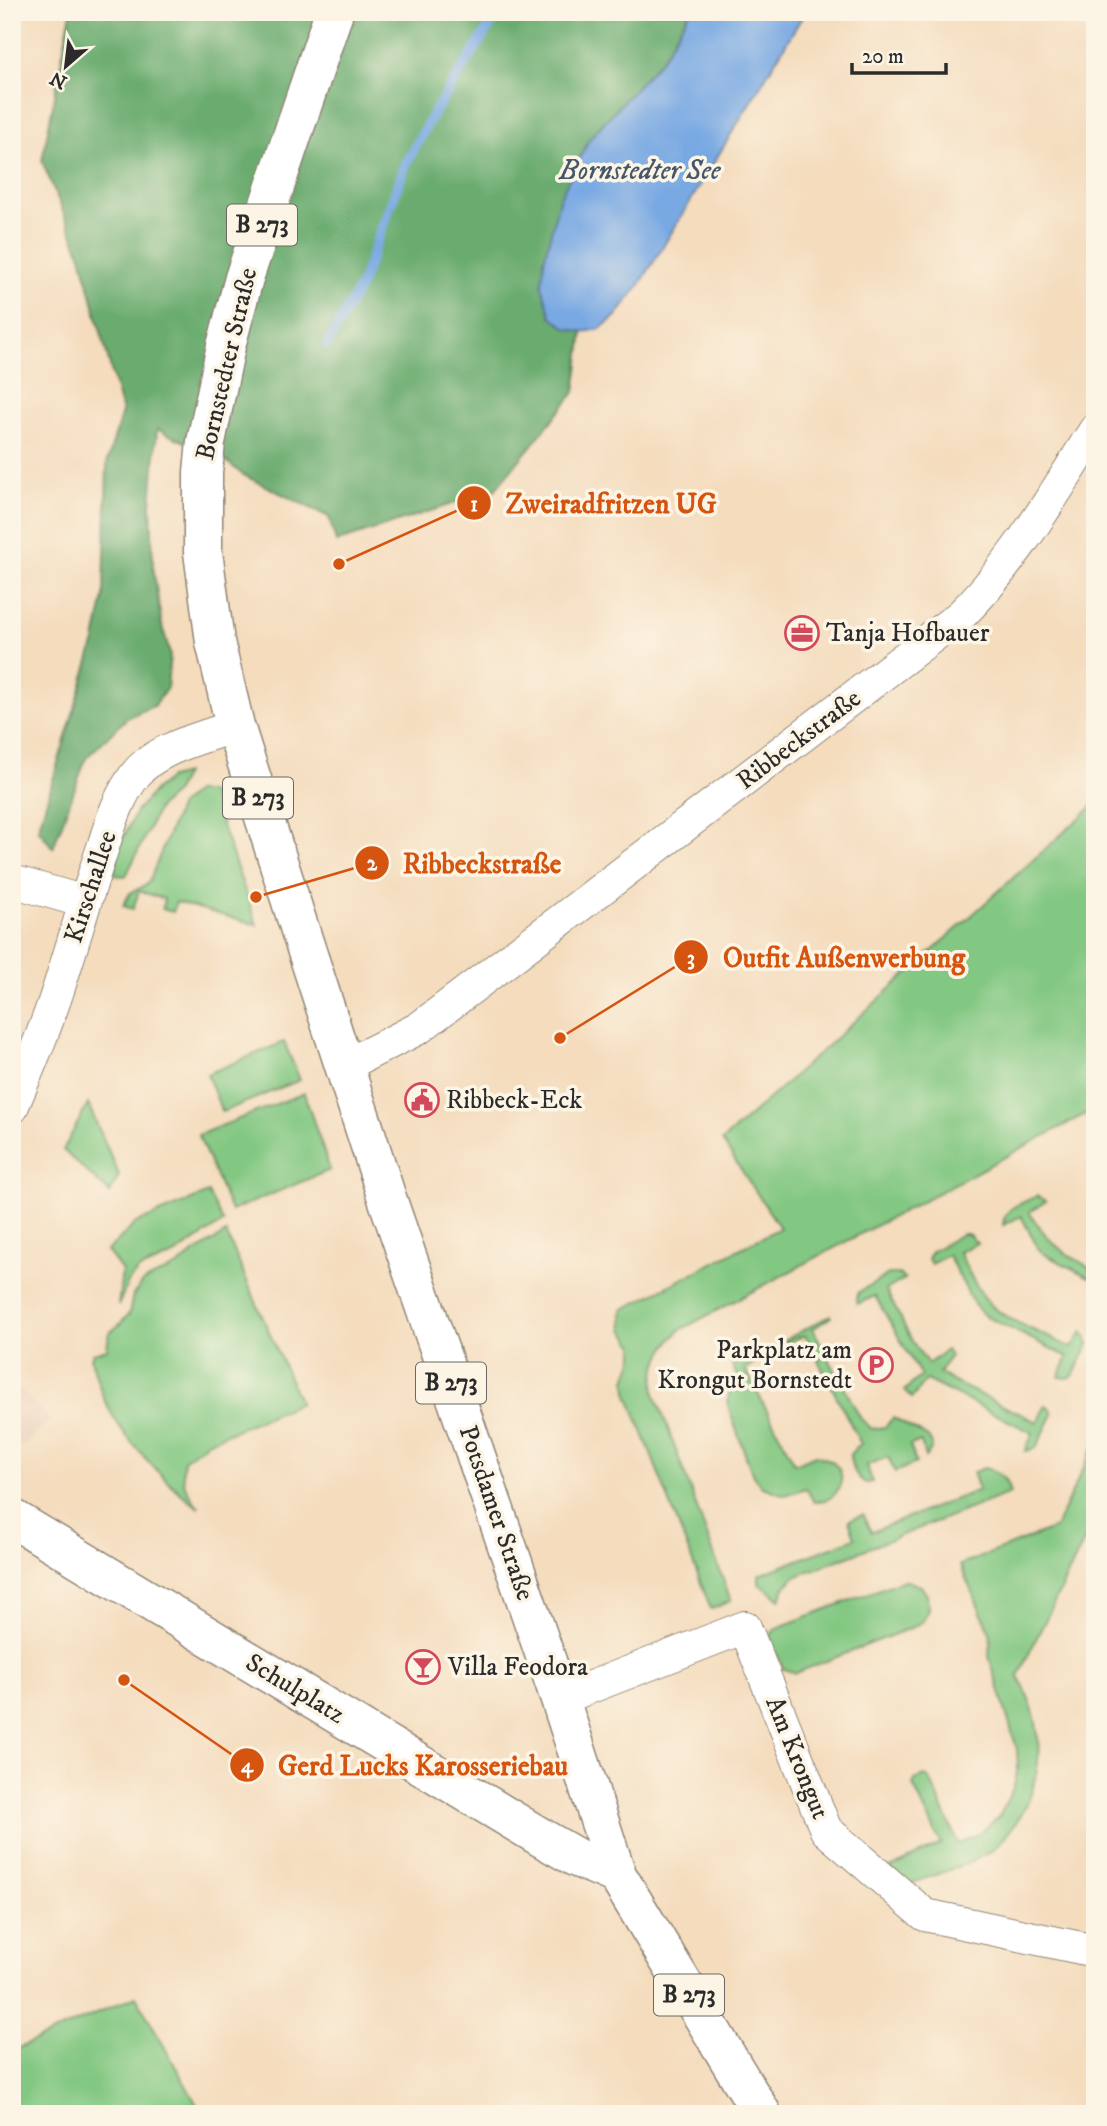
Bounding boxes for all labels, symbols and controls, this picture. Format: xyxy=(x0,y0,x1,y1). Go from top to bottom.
north arrow xyxy=(32,32,102,102)
scale bar xyxy=(852,32,946,76)
text: 20 m xyxy=(862,44,904,70)
text: N xyxy=(46,66,71,94)
water label: Bornstedter See xyxy=(558,153,722,188)
road number: B 273 xyxy=(227,205,297,246)
street label: Bornstedter Straße xyxy=(189,265,265,463)
callout: Zweiradfritzen UG xyxy=(456,479,731,528)
text: Zweiradfritzen UG xyxy=(505,487,717,522)
text: 1 xyxy=(470,492,478,518)
office icon: Tanja Hofbauer xyxy=(783,614,821,652)
place label: Tanja Hofbauer xyxy=(826,617,990,650)
street label: Ribbeckstraße xyxy=(730,682,868,798)
road number: B 273 xyxy=(223,778,293,818)
street label: Kirschallee xyxy=(57,827,125,947)
callout: Ribbeckstraße xyxy=(354,839,576,888)
text: Ribbeckstraße xyxy=(403,847,562,882)
text: 2 xyxy=(367,851,378,877)
callout: Outfit Außenwerbung xyxy=(674,933,979,982)
text: Outfit Außenwerbung xyxy=(723,941,966,976)
text: 3 xyxy=(687,946,695,972)
public building icon: Ribbeck-Eck xyxy=(403,1081,441,1119)
place label: Ribbeck-Eck xyxy=(446,1084,582,1117)
place label: Parkplatz am Krongut Bornstedt xyxy=(657,1334,852,1397)
parking icon: Parkplatz am Krongut Bornstedt xyxy=(857,1346,895,1384)
road number: B 273 xyxy=(416,1363,486,1404)
street label: Potsdamer Straße xyxy=(451,1421,541,1605)
street label: Schulplatz xyxy=(239,1647,351,1731)
bar icon: Villa Feodora xyxy=(404,1648,442,1686)
place label: Villa Feodora xyxy=(447,1651,588,1684)
street label: Am Krongut xyxy=(757,1692,837,1824)
callout: Gerd Lucks Karosseriebau xyxy=(229,1740,582,1789)
text: Gerd Lucks Karosseriebau xyxy=(278,1749,569,1784)
text: 4 xyxy=(241,1753,254,1779)
road number: B 273 xyxy=(654,1974,724,2016)

